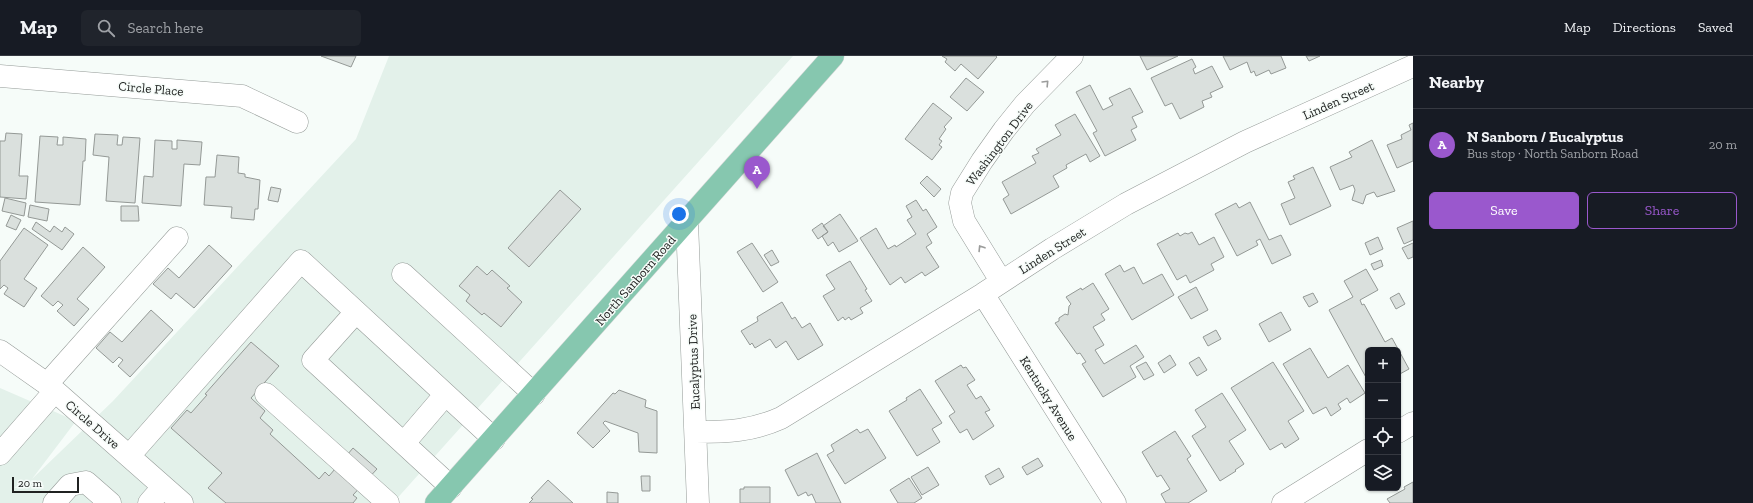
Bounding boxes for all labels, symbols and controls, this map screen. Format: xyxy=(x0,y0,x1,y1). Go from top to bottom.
search box xyxy=(81,10,361,46)
text: Map xyxy=(20,16,57,39)
icon: search xyxy=(95,17,117,39)
text: Search here xyxy=(127,19,203,37)
text: Map xyxy=(1564,19,1591,36)
text: Directions xyxy=(1613,19,1676,36)
text: Saved xyxy=(1698,19,1733,36)
text: Nearby xyxy=(1429,72,1484,92)
street label: Circle Place xyxy=(118,78,184,99)
street label: Linden Street xyxy=(1300,78,1376,123)
one-way arrow xyxy=(1041,80,1049,88)
street label: Washington Drive xyxy=(963,98,1036,188)
text: N Sanborn / Eucalyptus xyxy=(1467,128,1623,146)
text: A xyxy=(1438,137,1446,152)
text: 20 m xyxy=(1709,137,1737,152)
text: Bus stop · North Sanborn Road xyxy=(1467,146,1638,161)
pin: A xyxy=(744,156,770,189)
button: Save xyxy=(1429,192,1579,229)
button: Share xyxy=(1587,192,1737,229)
your location xyxy=(669,204,689,224)
street label: Linden Street xyxy=(1016,224,1089,277)
street label: North Sanborn Road xyxy=(592,232,679,328)
one-way arrow xyxy=(978,245,985,252)
street label: Eucalyptus Drive xyxy=(684,314,703,410)
map controls xyxy=(1365,347,1401,491)
button: + xyxy=(1365,347,1401,383)
street label: Kentucky Avenue xyxy=(1017,353,1081,443)
button: − xyxy=(1365,383,1401,419)
street label: Circle Drive xyxy=(63,397,123,452)
button: locate xyxy=(1365,419,1401,455)
button: layers xyxy=(1365,455,1401,491)
scale bar xyxy=(12,475,79,494)
text: 20 m xyxy=(18,477,42,490)

